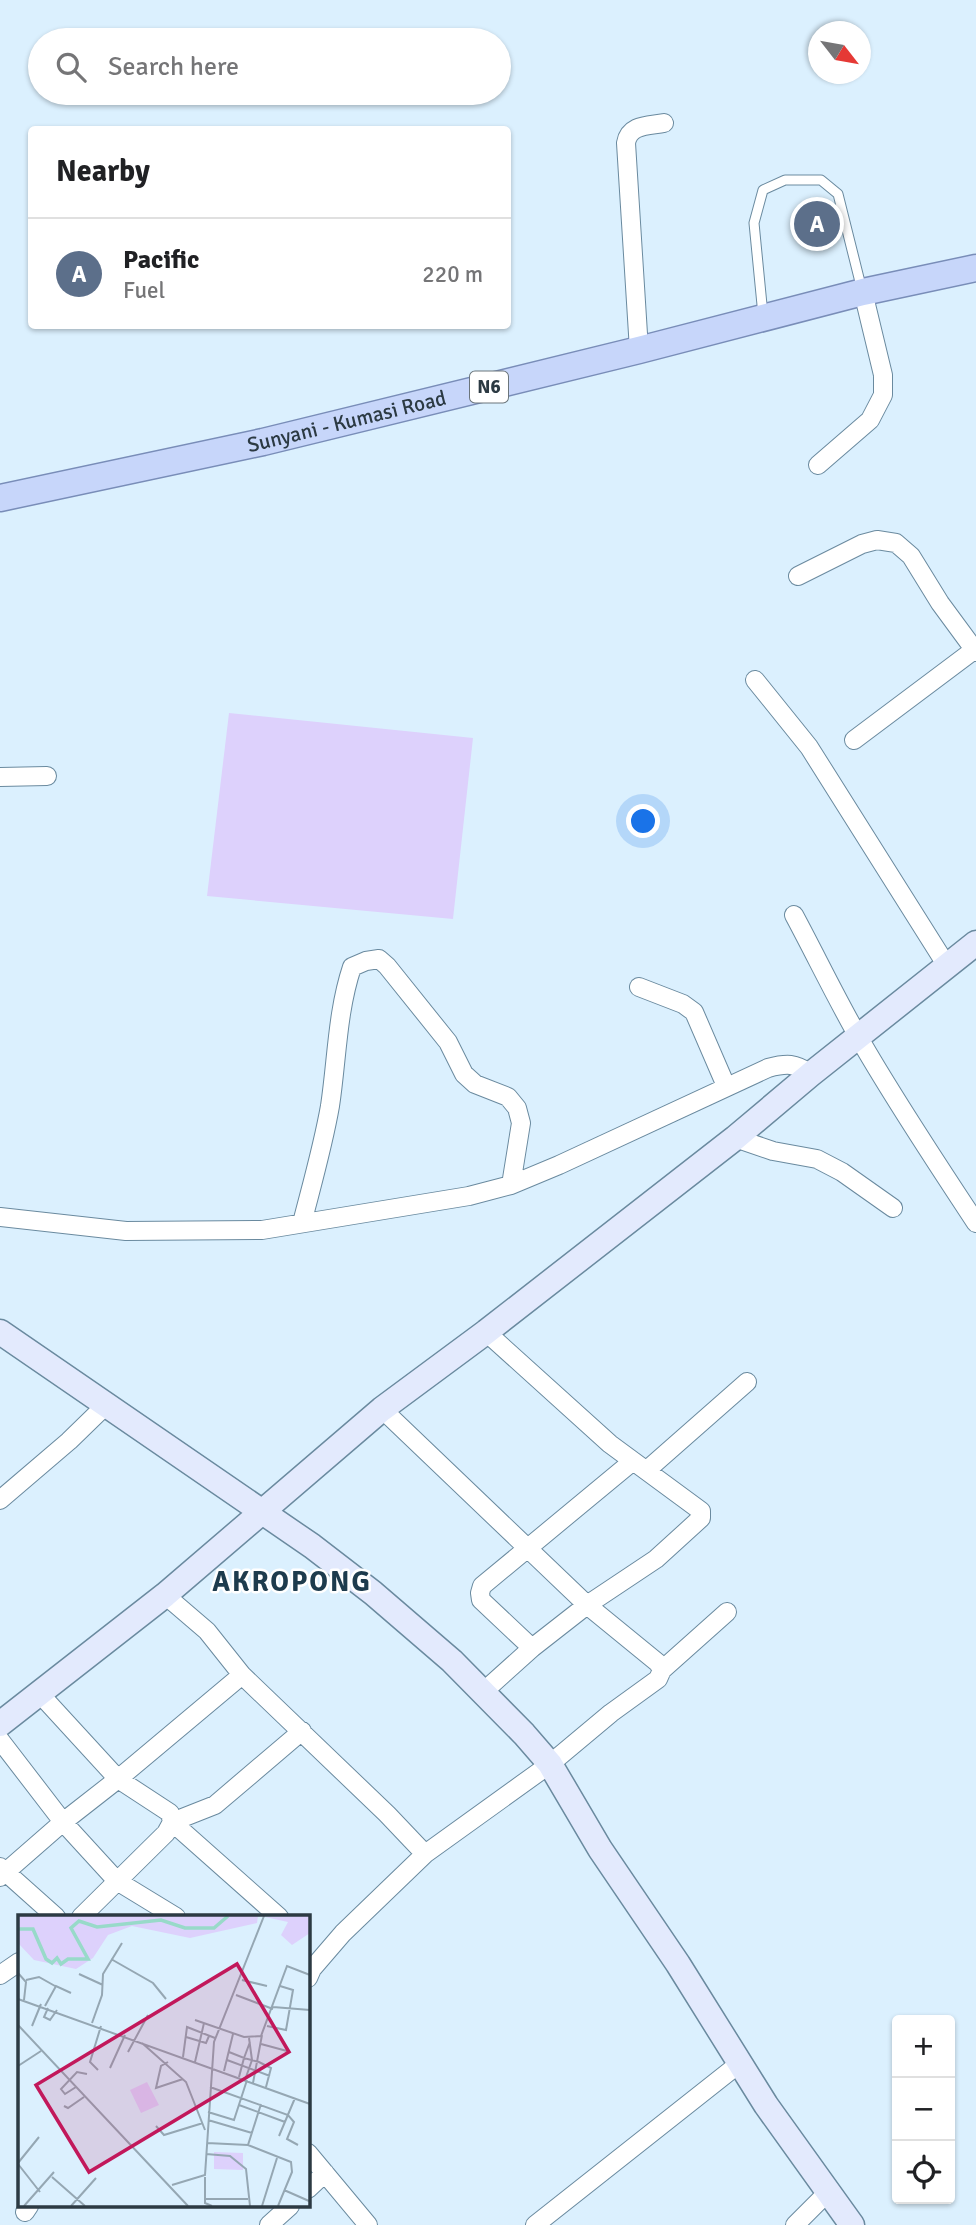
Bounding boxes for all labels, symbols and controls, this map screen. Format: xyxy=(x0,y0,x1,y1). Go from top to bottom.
north arrow xyxy=(808,21,871,84)
search box xyxy=(28,28,511,105)
icon: search xyxy=(52,48,90,86)
text: Search here xyxy=(108,51,239,83)
text: Nearby xyxy=(56,153,150,190)
pin: A xyxy=(794,198,840,250)
text: Pacific xyxy=(123,244,199,276)
text: A xyxy=(72,260,86,289)
text: 220 m xyxy=(422,260,483,289)
text: Fuel xyxy=(123,276,165,305)
road number: N6 xyxy=(470,372,508,402)
street label: Sunyani - Kumasi Road xyxy=(245,385,449,458)
your location xyxy=(626,804,660,838)
district label: AKROPONG xyxy=(212,1565,372,1599)
inset map xyxy=(18,1915,310,2208)
map controls xyxy=(892,2015,955,2204)
button: + xyxy=(892,2015,955,2078)
button: − xyxy=(892,2078,955,2141)
button: locate xyxy=(892,2141,955,2204)

